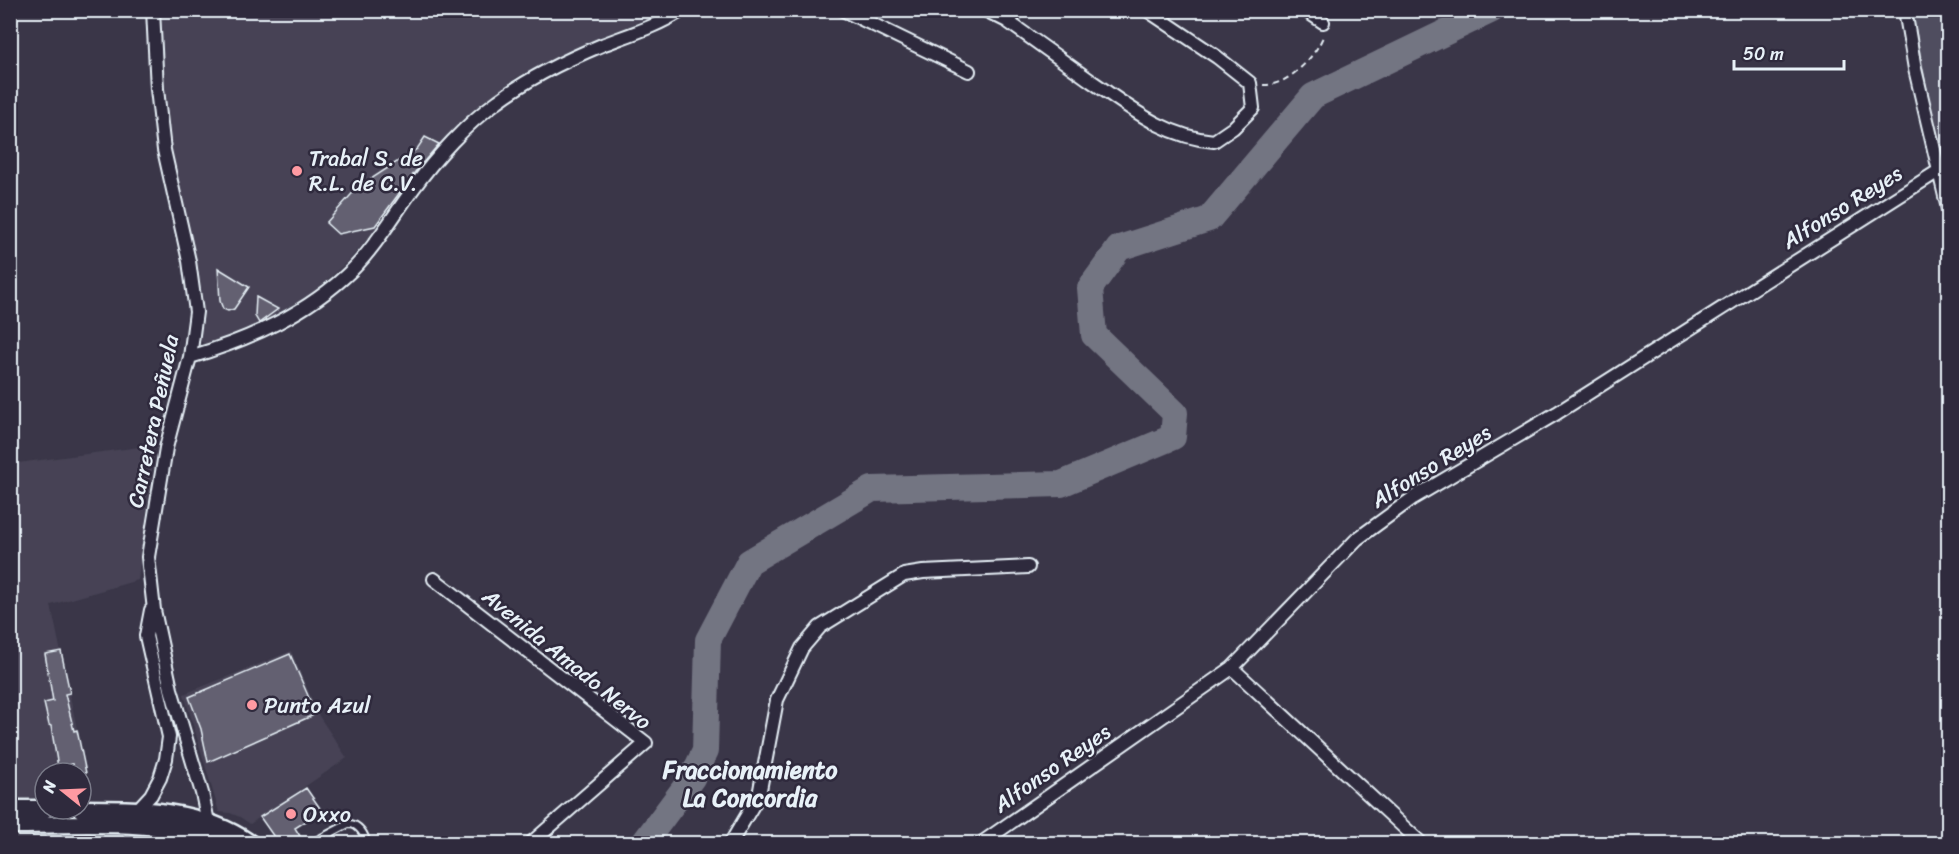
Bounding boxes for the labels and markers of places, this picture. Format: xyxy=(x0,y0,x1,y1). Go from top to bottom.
place label: Trabal S. de R.L. de C.V. xyxy=(309,139,423,203)
marker: Trabal S. de R.L. de C.V. xyxy=(290,164,304,178)
place label: Punto Azul xyxy=(264,686,371,725)
marker: Punto Azul xyxy=(245,698,259,712)
place label: Oxxo xyxy=(303,795,351,834)
marker: Oxxo xyxy=(284,807,298,821)

